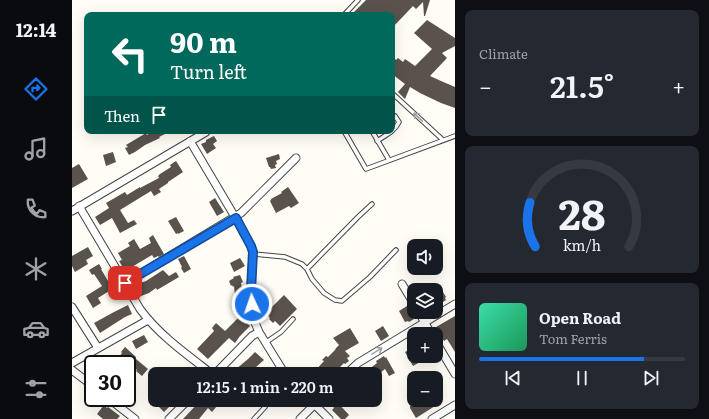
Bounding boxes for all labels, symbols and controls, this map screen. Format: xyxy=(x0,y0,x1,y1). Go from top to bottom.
text: 12:14 xyxy=(16,16,56,43)
text: 90 m xyxy=(170,20,237,62)
icon: left xyxy=(104,28,156,80)
text: Climate xyxy=(479,44,528,63)
text: Turn left xyxy=(170,58,247,85)
text: 21.5° xyxy=(550,63,614,107)
text: − xyxy=(479,69,492,102)
text: + xyxy=(672,69,685,102)
icon: directions xyxy=(22,75,50,103)
text: Then xyxy=(104,104,140,127)
icon: arrive xyxy=(148,104,170,126)
one-way arrow xyxy=(413,112,423,121)
icon: music xyxy=(22,135,50,163)
text: 28 xyxy=(559,181,605,243)
icon: phone xyxy=(22,195,50,223)
text: km/h xyxy=(563,234,602,255)
map controls xyxy=(407,239,443,407)
button: sound xyxy=(407,239,443,275)
icon: climate xyxy=(22,255,50,283)
pin xyxy=(108,266,142,300)
icon: arrive xyxy=(114,272,136,294)
position arrow xyxy=(231,283,273,325)
button: layers xyxy=(407,283,443,319)
text: Open Road xyxy=(539,306,621,329)
icon: car xyxy=(22,315,50,343)
button: + xyxy=(407,327,443,363)
text: Tom Ferris xyxy=(539,329,607,348)
one-way arrow xyxy=(372,346,383,355)
speed limit sign: 30 xyxy=(84,355,136,407)
icon: previous xyxy=(502,367,524,389)
icon: pause xyxy=(571,367,593,389)
icon: next xyxy=(640,367,662,389)
button: − xyxy=(407,371,443,407)
icon: filters xyxy=(22,375,50,403)
text: 12:15 · 1 min · 220 m xyxy=(196,375,334,398)

